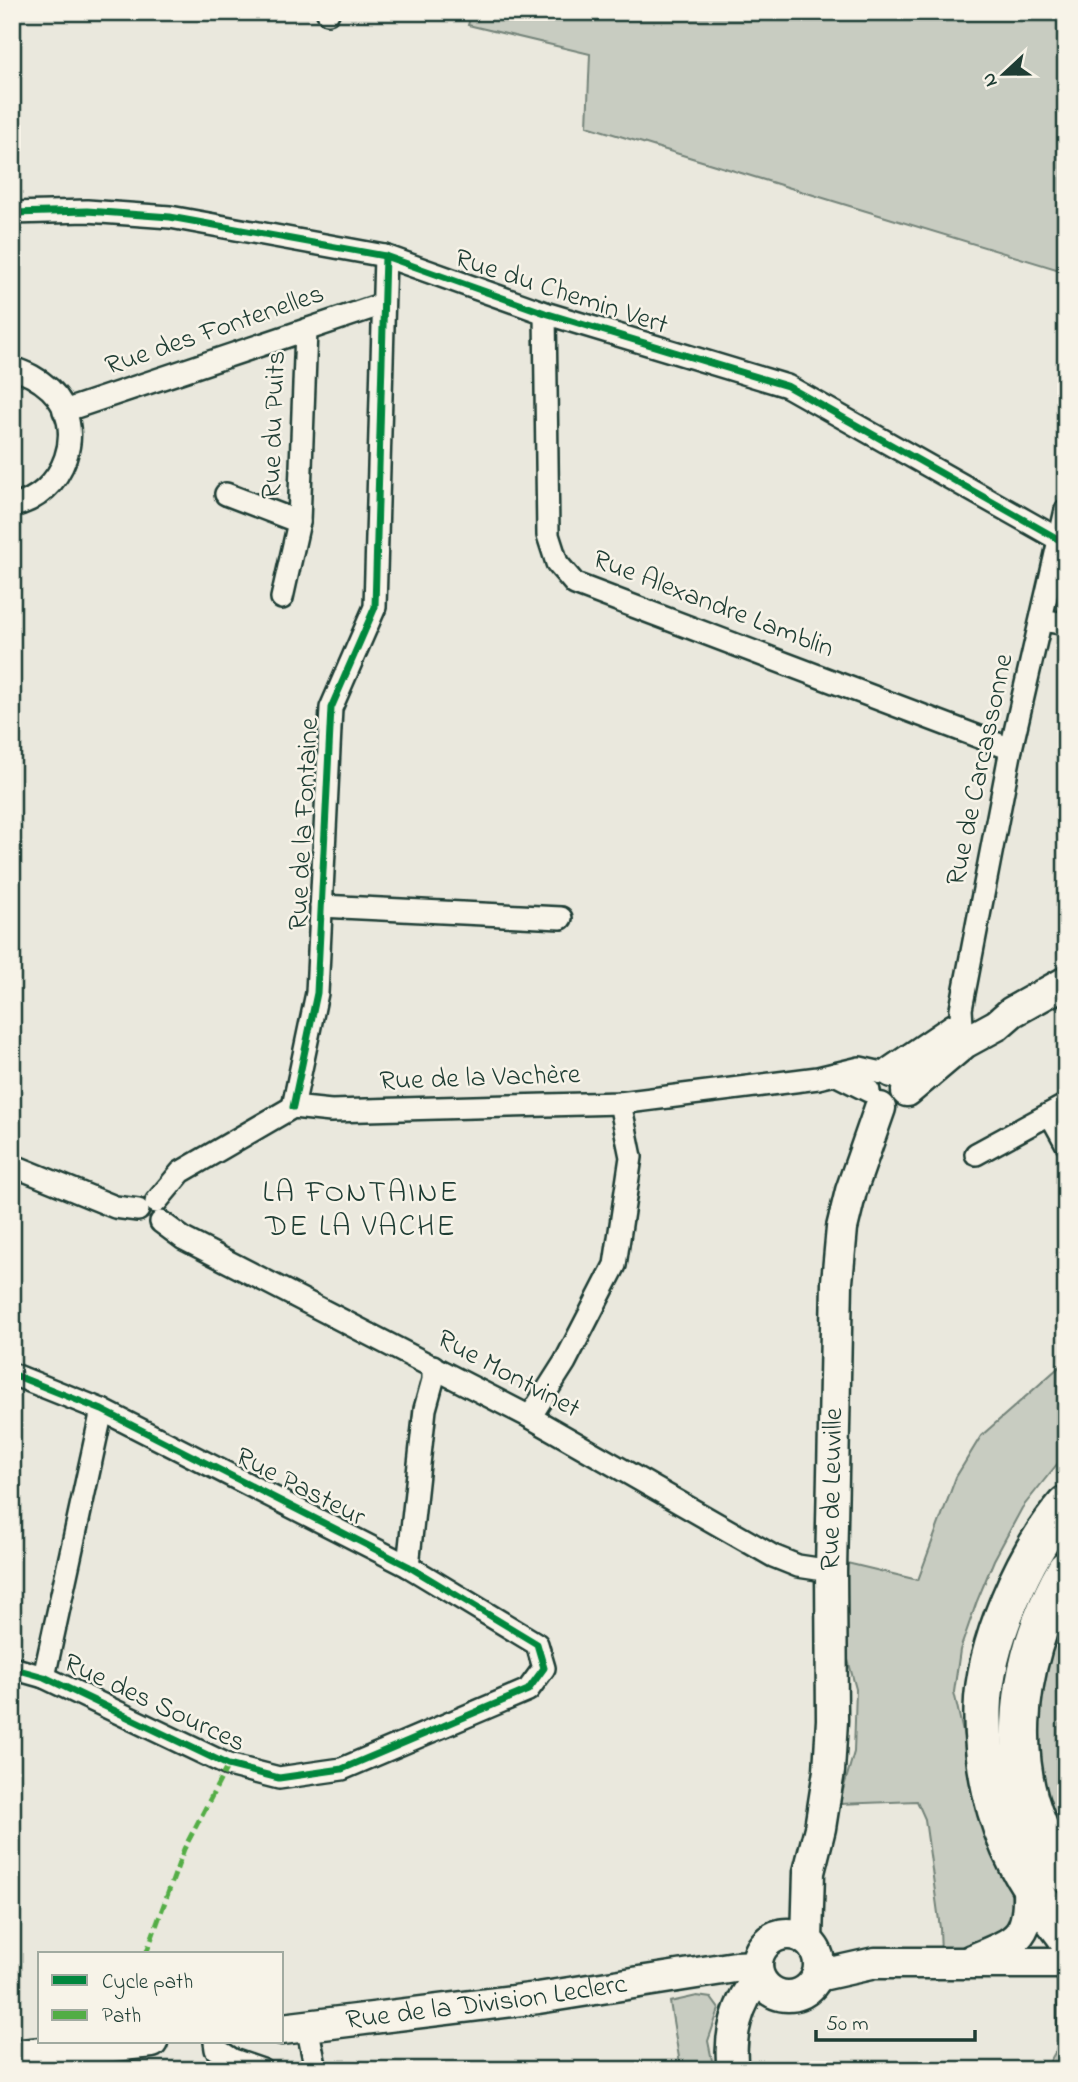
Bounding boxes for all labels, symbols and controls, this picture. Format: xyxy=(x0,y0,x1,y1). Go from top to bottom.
north arrow xyxy=(970,38,1040,108)
text: N xyxy=(976,68,1005,90)
street label: Rue du Chemin Vert xyxy=(449,239,673,347)
street label: Rue des Fontenelles xyxy=(100,274,330,388)
street label: Rue du Puits xyxy=(252,350,298,500)
street label: Rue Alexandre Lamblin xyxy=(586,540,840,670)
street label: Rue de Carcassonne xyxy=(936,650,1026,890)
street label: Rue de la Fontaine xyxy=(279,716,331,931)
street label: Rue de la Vachère xyxy=(379,1055,582,1103)
district label: LA FONTAINE DE LA VACHE xyxy=(262,1172,460,1250)
street label: Rue Montvinet xyxy=(429,1320,587,1430)
street label: Rue de Leuville xyxy=(811,1407,855,1571)
street label: Rue Pasteur xyxy=(228,1438,373,1539)
street label: Rue des Sources xyxy=(56,1644,252,1764)
legend xyxy=(38,1952,284,2044)
street label: Rue de la Division Leclerc xyxy=(344,1964,630,2042)
text: Cycle path xyxy=(102,1968,193,2000)
scale bar xyxy=(816,1998,975,2042)
text: Path xyxy=(102,2002,141,2032)
text: 50 m xyxy=(826,2010,869,2040)

